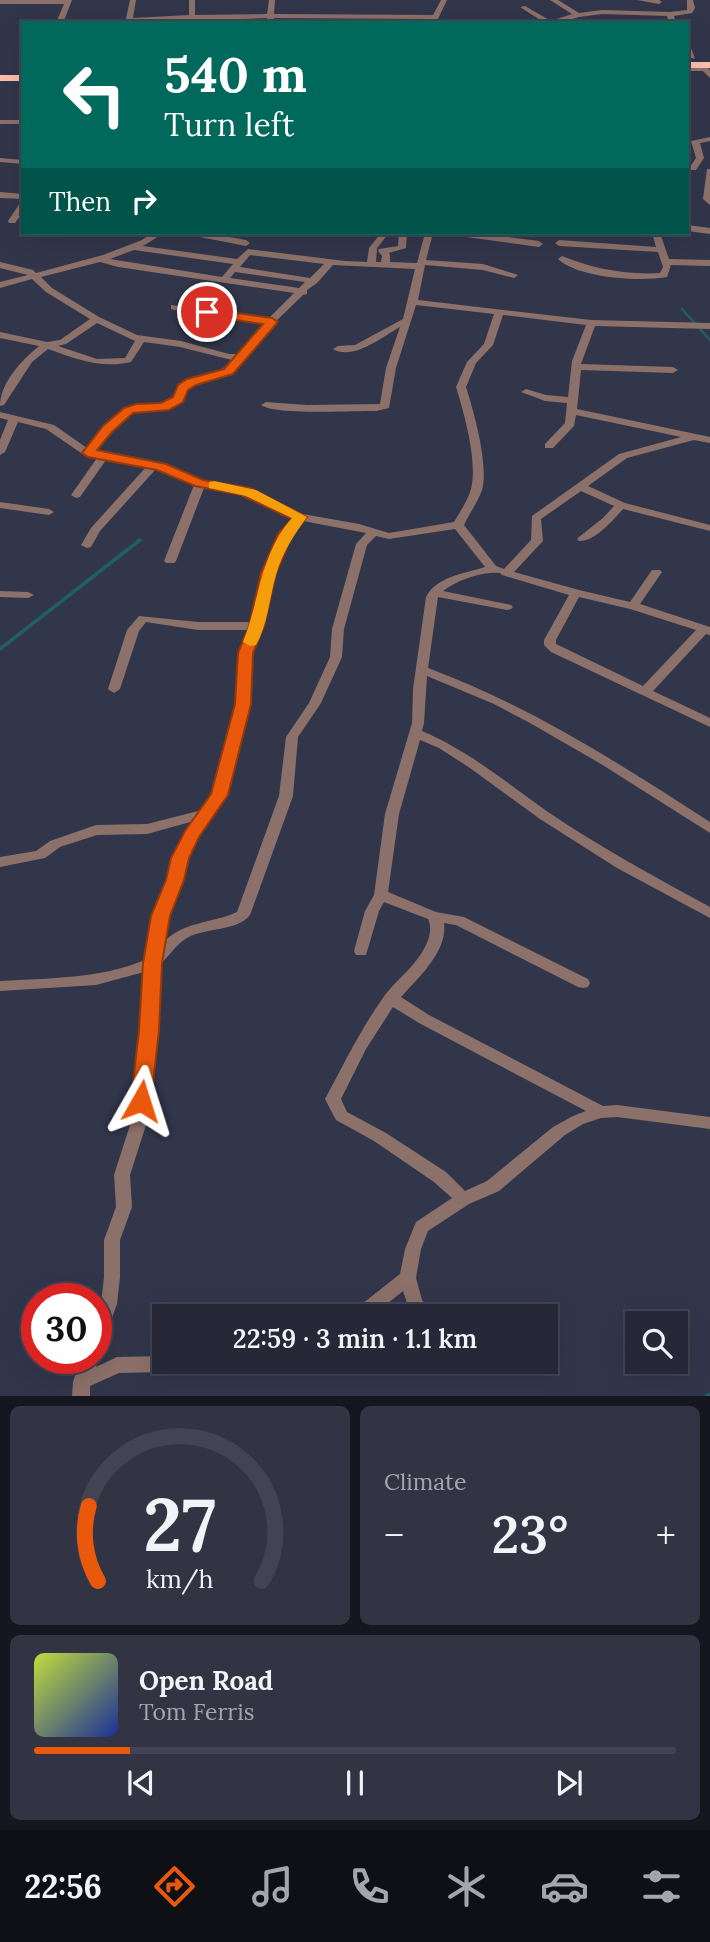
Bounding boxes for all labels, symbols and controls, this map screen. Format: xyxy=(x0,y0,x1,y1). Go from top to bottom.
text: 540 m xyxy=(164,43,307,105)
icon: left xyxy=(49,49,140,140)
text: Turn left xyxy=(164,104,294,145)
icon: right xyxy=(125,182,163,220)
text: Then xyxy=(49,185,111,218)
pin xyxy=(177,282,237,342)
icon: arrive xyxy=(188,293,226,331)
position arrow xyxy=(104,1064,178,1138)
speed limit sign: 30 xyxy=(21,1283,112,1374)
map controls xyxy=(625,1311,688,1374)
button: search xyxy=(625,1311,688,1374)
text: 22:59 · 3 min · 1.1 km xyxy=(233,1322,477,1355)
text: Climate xyxy=(384,1467,466,1496)
text: 27 xyxy=(144,1479,216,1572)
text: 23° xyxy=(492,1501,568,1567)
text: − xyxy=(384,1511,404,1559)
text: + xyxy=(656,1511,676,1559)
text: km/h xyxy=(146,1563,214,1595)
text: Open Road xyxy=(139,1664,273,1697)
text: Tom Ferris xyxy=(139,1697,254,1726)
icon: previous xyxy=(122,1764,160,1802)
icon: pause xyxy=(336,1764,374,1802)
icon: next xyxy=(550,1764,588,1802)
icon: directions xyxy=(150,1862,199,1911)
icon: music xyxy=(248,1862,297,1911)
icon: phone xyxy=(345,1862,394,1911)
icon: climate xyxy=(442,1862,491,1911)
icon: car xyxy=(540,1862,589,1911)
icon: filters xyxy=(637,1862,686,1911)
text: 22:56 xyxy=(24,1866,102,1907)

